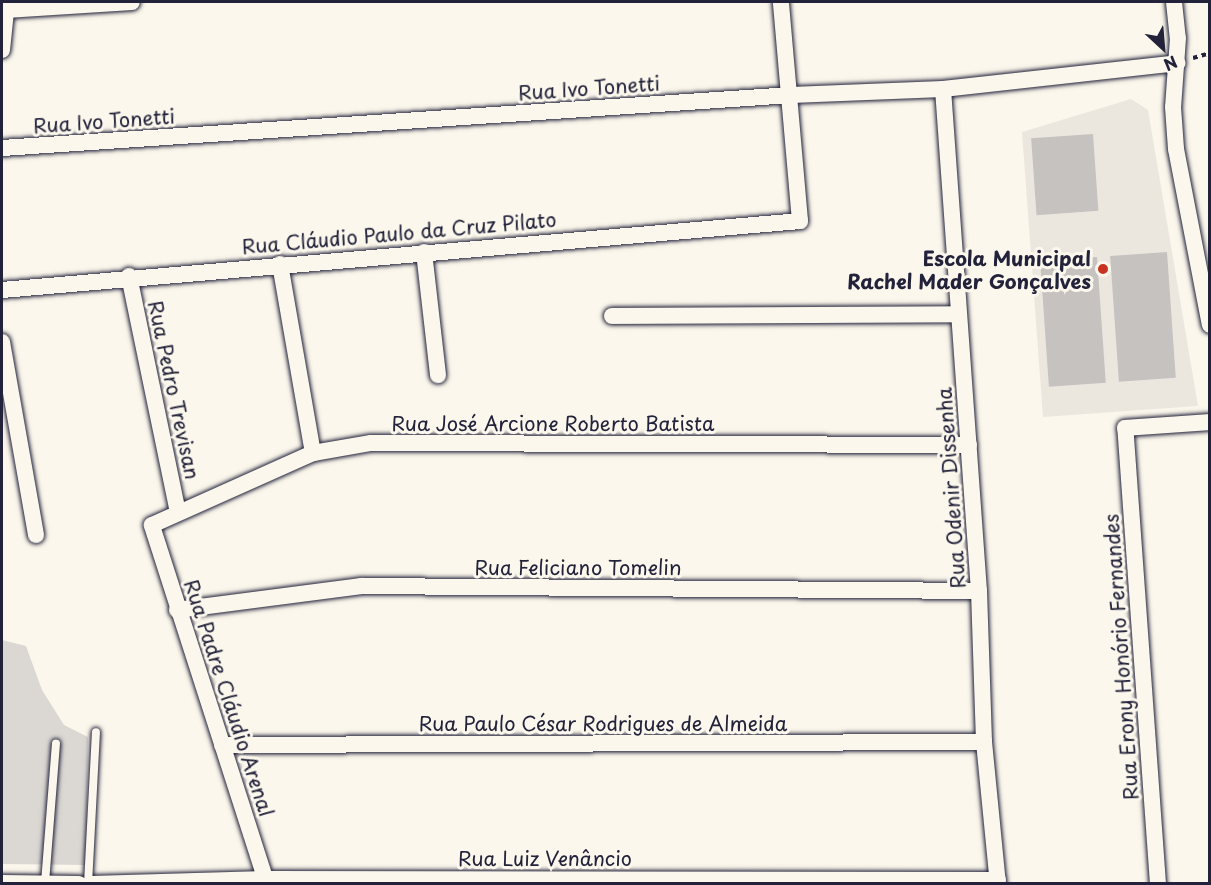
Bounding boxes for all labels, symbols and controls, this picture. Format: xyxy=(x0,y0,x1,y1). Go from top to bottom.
north arrow xyxy=(1133,18,1193,78)
text: N xyxy=(1160,51,1182,78)
street label: Rua Ivo Tonetti xyxy=(516,71,662,105)
street label: Rua Ivo Tonetti xyxy=(31,104,177,138)
street label: Rua Cláudio Paulo da Cruz Pilato xyxy=(239,207,559,259)
place label: Escola Municipal Rachel Mader Gonçalves xyxy=(845,246,1091,293)
marker: Escola Municipal Rachel Mader Gonçalves xyxy=(1096,262,1110,276)
street label: Rua Pedro Trevisan xyxy=(143,297,205,483)
street label: Rua Odenir Dissenha xyxy=(932,385,970,591)
street label: Rua José Arcione Roberto Batista xyxy=(390,411,716,435)
street label: Rua Erony Honório Fernandes xyxy=(1099,512,1143,802)
street label: Rua Feliciano Tomelin xyxy=(474,555,682,579)
street label: Rua Padre Cláudio Arenal xyxy=(179,576,279,820)
street label: Rua Paulo César Rodrigues de Almeida xyxy=(416,711,790,735)
street label: Rua Luiz Venâncio xyxy=(457,846,633,870)

